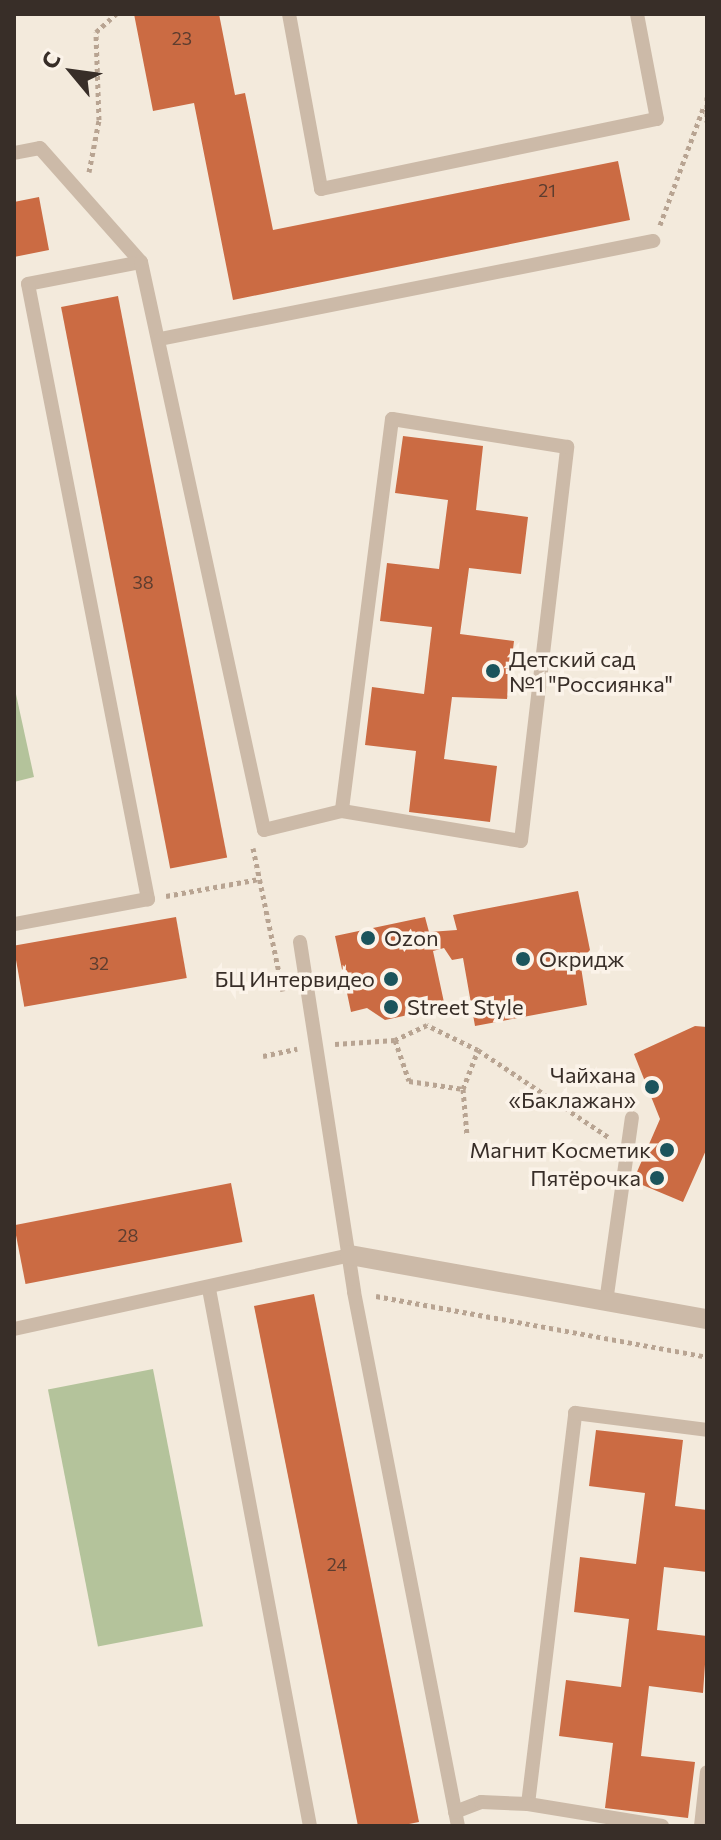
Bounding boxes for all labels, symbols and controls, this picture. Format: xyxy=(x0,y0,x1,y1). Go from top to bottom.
house number: 23 xyxy=(172,27,192,49)
north arrow xyxy=(32,32,112,112)
text: С xyxy=(35,47,66,73)
house number: 21 xyxy=(538,179,556,201)
house number: 38 xyxy=(132,571,154,593)
place label: Детский сад №1 "Россиянка" xyxy=(509,645,673,696)
marker: Детский сад №1 "Россиянка" xyxy=(484,662,502,680)
place label: Ozon xyxy=(384,925,439,951)
marker: Ozon xyxy=(359,929,377,947)
place label: Окридж xyxy=(539,946,625,972)
marker: Окридж xyxy=(514,950,532,968)
house number: 32 xyxy=(89,952,109,974)
place label: БЦ Интервидео xyxy=(214,966,375,992)
marker: БЦ Интервидео xyxy=(382,970,400,988)
place label: Street Style xyxy=(407,994,524,1020)
marker: Street Style xyxy=(382,998,400,1016)
place label: Чайхана «Баклажан» xyxy=(509,1061,636,1112)
marker: Чайхана «Баклажан» xyxy=(643,1078,661,1096)
place label: Магнит Косметик xyxy=(469,1137,651,1163)
marker: Магнит Косметик xyxy=(658,1141,676,1159)
place label: Пятёрочка xyxy=(530,1165,641,1191)
marker: Пятёрочка xyxy=(648,1169,666,1187)
house number: 28 xyxy=(118,1224,138,1246)
house number: 24 xyxy=(327,1553,347,1575)

